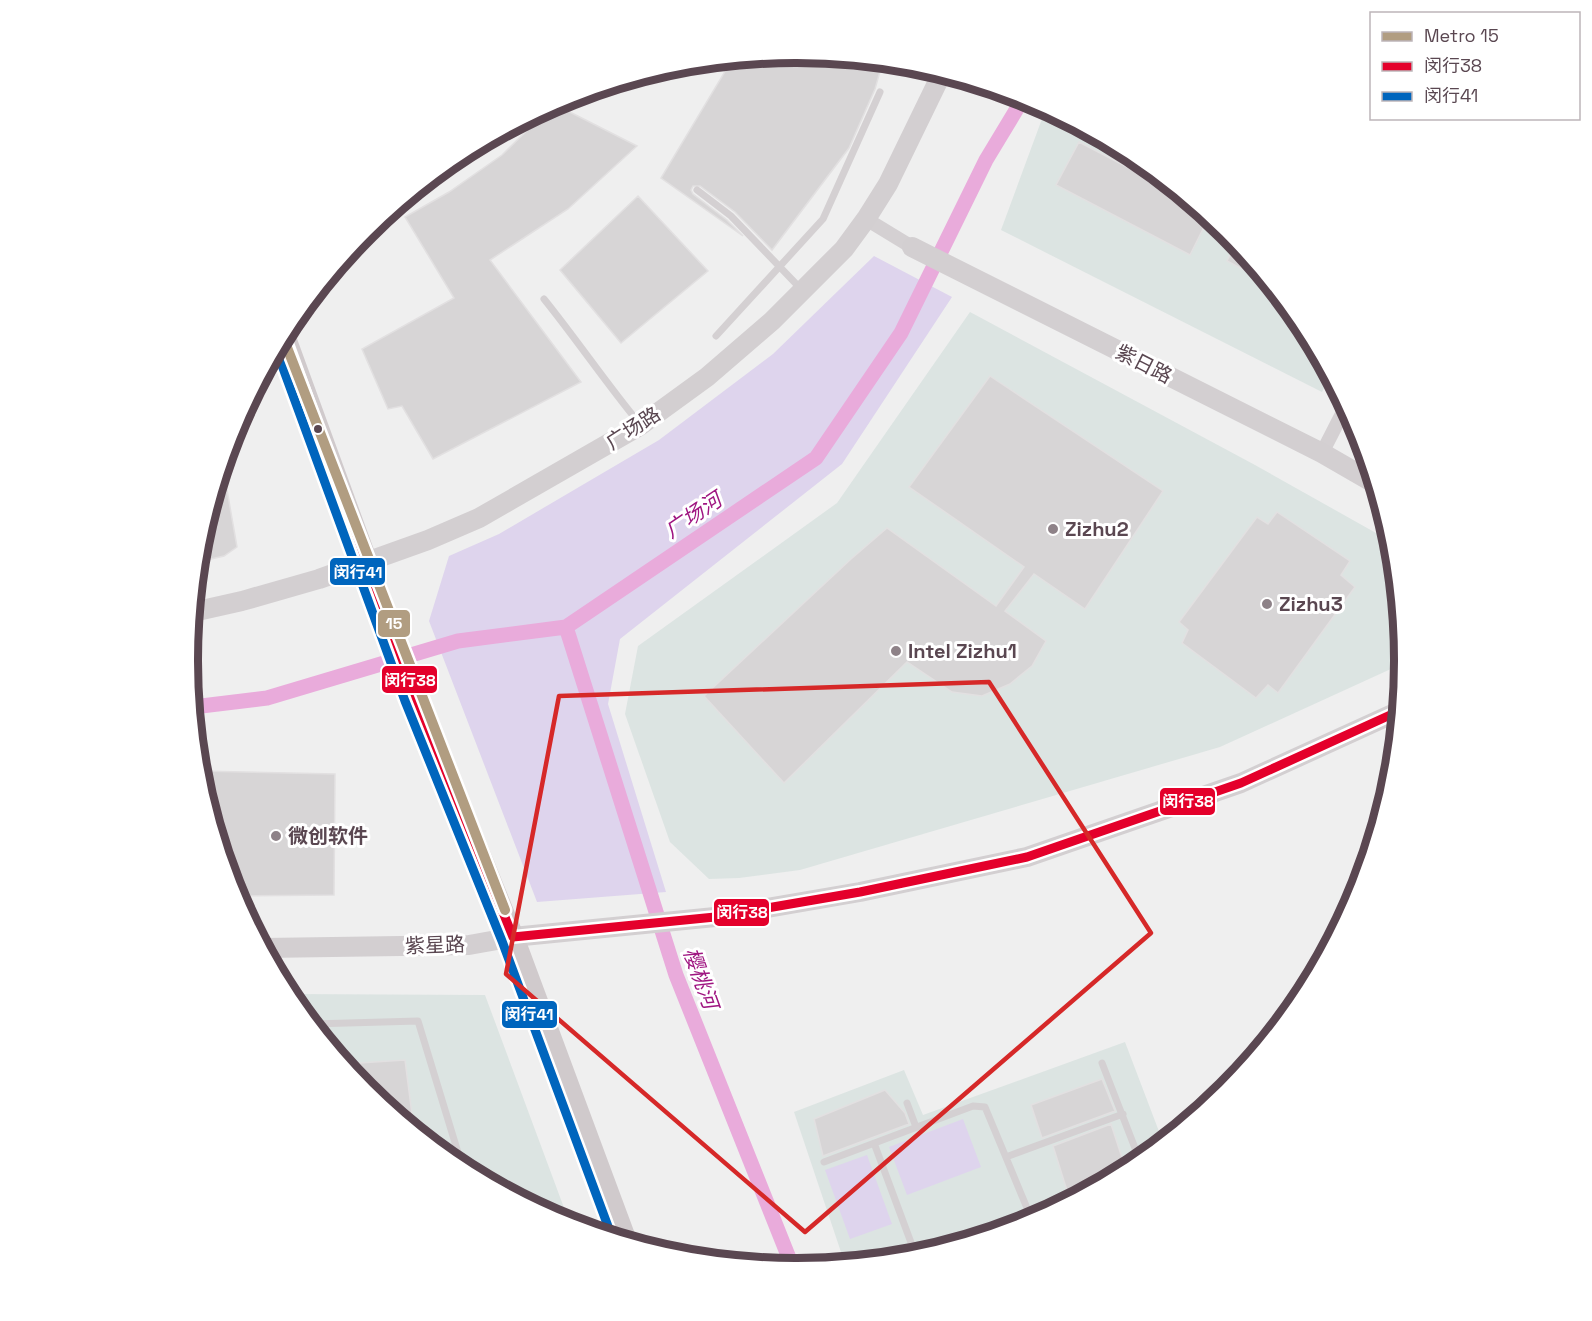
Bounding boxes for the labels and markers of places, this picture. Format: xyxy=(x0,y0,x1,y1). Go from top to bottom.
unlabelled marker xyxy=(312,423,324,435)
place label: Zizhu2 xyxy=(1065,516,1129,542)
marker: Zizhu2 xyxy=(1046,522,1060,536)
place label: Zizhu3 xyxy=(1279,591,1343,617)
marker: Zizhu3 xyxy=(1260,597,1274,611)
place label: Intel Zizhu1 xyxy=(908,638,1017,664)
marker: Intel Zizhu1 xyxy=(889,644,903,658)
place label: 微创软件 xyxy=(288,823,368,849)
marker: 微创软件 xyxy=(269,829,283,843)

